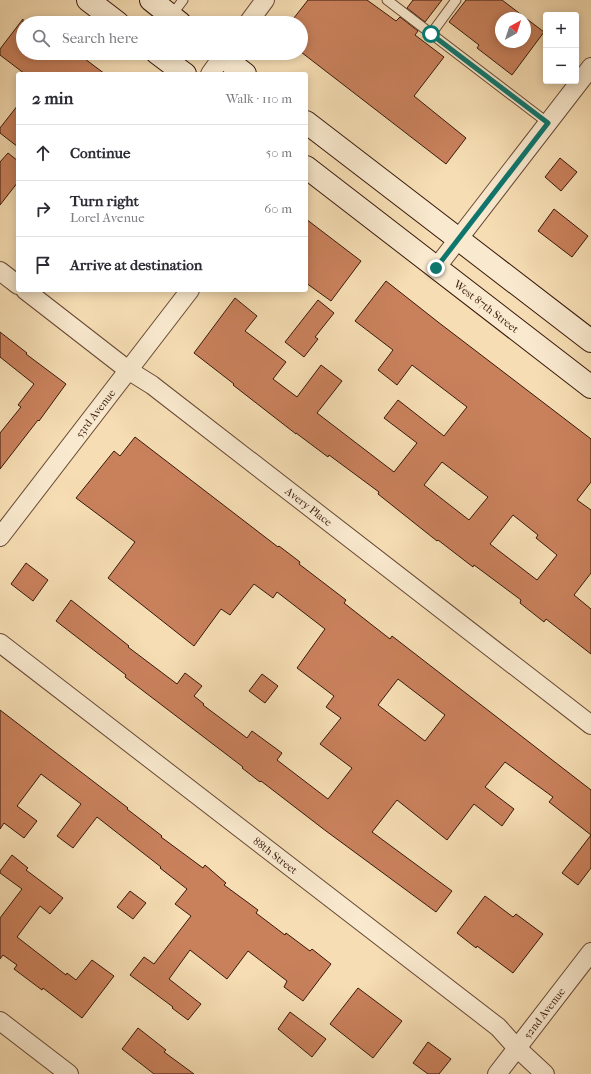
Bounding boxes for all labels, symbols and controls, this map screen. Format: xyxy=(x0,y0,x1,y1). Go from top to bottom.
north arrow xyxy=(495,12,531,48)
map controls xyxy=(543,12,579,84)
button: + xyxy=(543,12,579,48)
search box xyxy=(16,16,308,60)
route start xyxy=(422,25,440,43)
icon: search xyxy=(30,27,52,49)
text: Search here xyxy=(62,29,138,47)
button: − xyxy=(543,48,579,84)
text: 2 min xyxy=(32,88,73,108)
text: Walk · 110 m xyxy=(226,91,292,106)
icon: ahead xyxy=(32,142,54,164)
text: Continue xyxy=(70,144,130,162)
text: 50 m xyxy=(266,145,292,160)
text: Turn right xyxy=(70,192,139,210)
icon: right xyxy=(32,198,54,220)
text: 60 m xyxy=(264,201,292,216)
text: Lorel Avenue xyxy=(70,210,145,225)
icon: arrive xyxy=(32,254,54,276)
text: Arrive at destination xyxy=(70,256,202,274)
route end xyxy=(427,259,445,277)
street label: West 87th Street xyxy=(451,277,521,335)
street label: 53rd Avenue xyxy=(72,386,118,440)
street label: Avery Place xyxy=(282,484,335,529)
street label: 88th Street xyxy=(251,834,300,877)
street label: 52nd Avenue xyxy=(520,985,568,1041)

